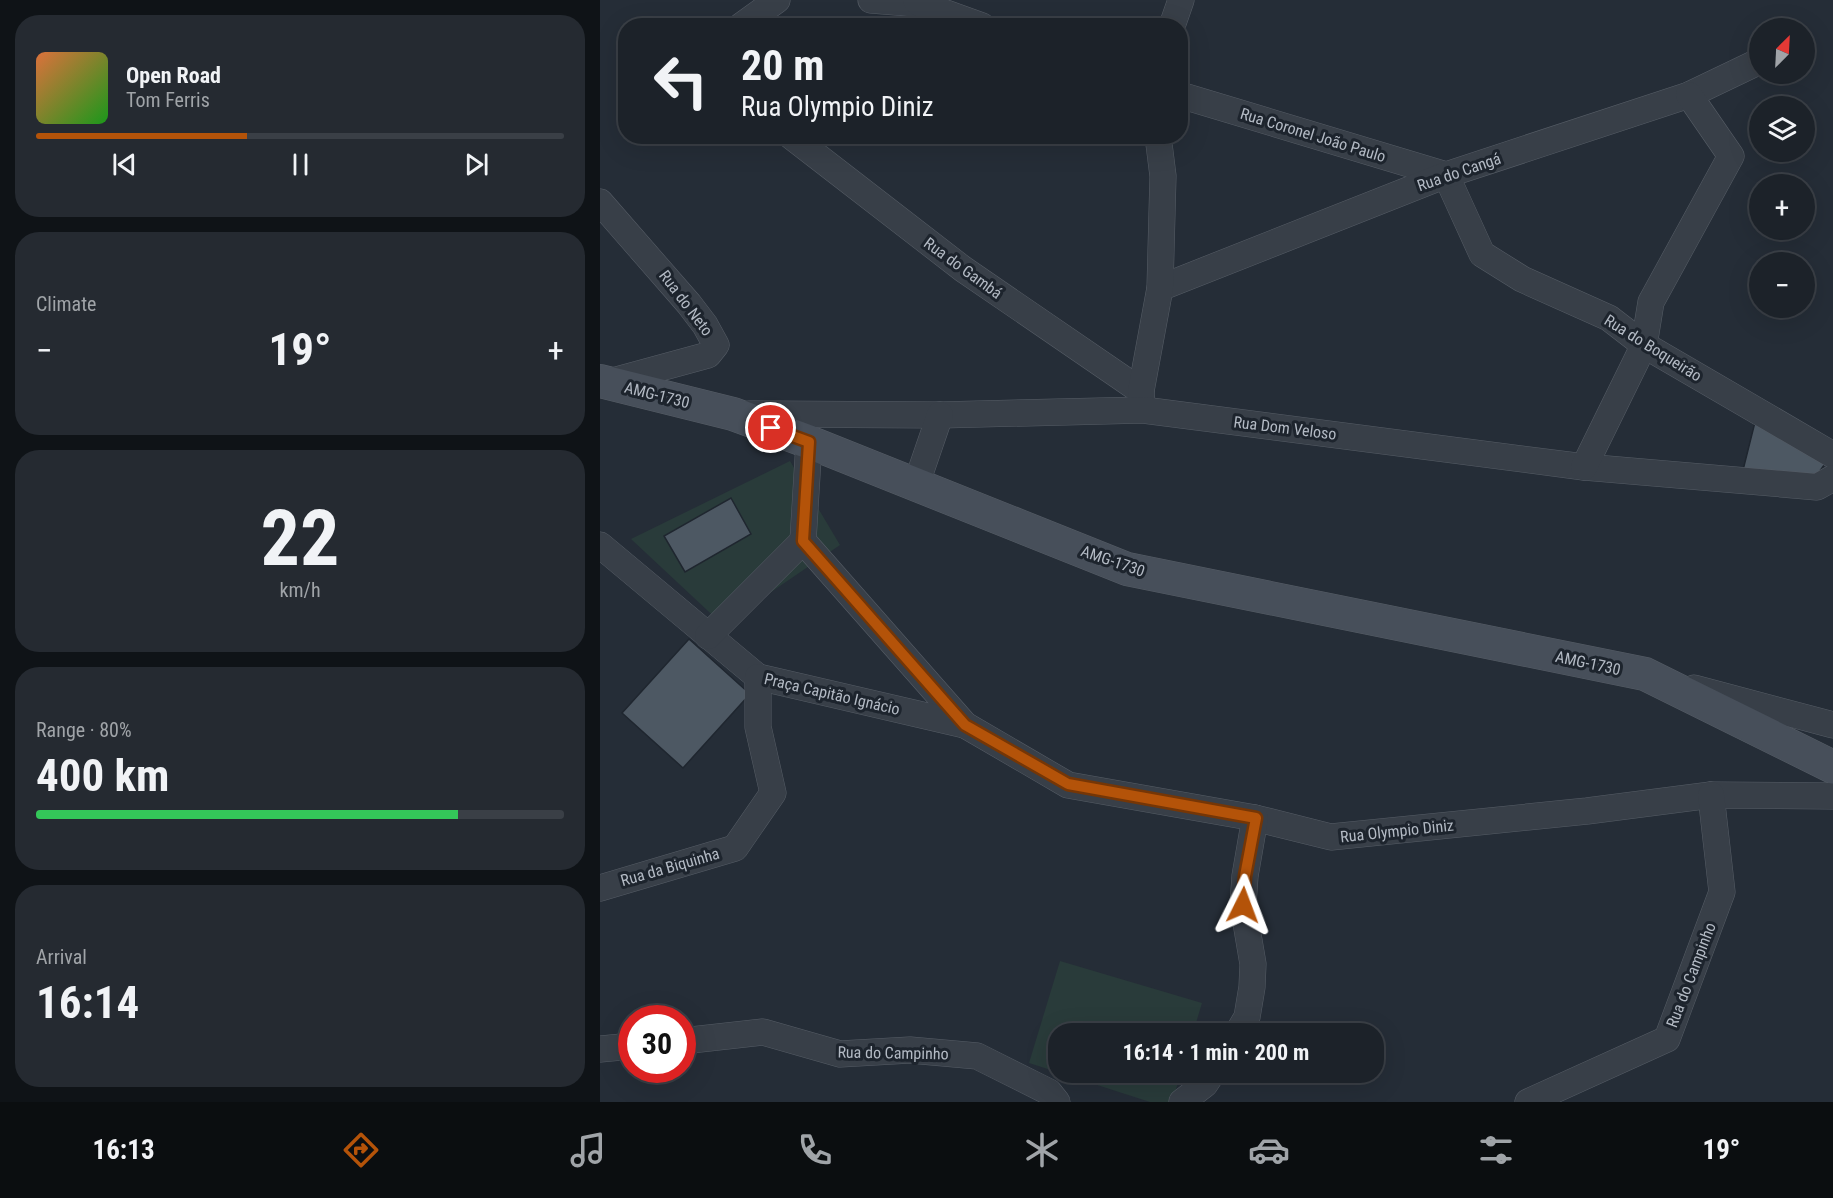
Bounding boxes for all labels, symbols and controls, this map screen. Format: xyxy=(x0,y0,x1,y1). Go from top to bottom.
north arrow xyxy=(1749,18,1815,84)
map controls xyxy=(1749,18,1815,318)
text: 20 m xyxy=(741,41,824,90)
icon: left xyxy=(642,42,720,120)
text: Open Road xyxy=(126,63,221,88)
text: Tom Ferris xyxy=(126,88,210,112)
text: Rua Olympio Diniz xyxy=(741,91,934,123)
button: layers xyxy=(1749,96,1815,162)
street label: Rua Coronel João Paulo xyxy=(1238,104,1388,166)
icon: previous xyxy=(108,148,141,181)
icon: pause xyxy=(284,148,317,181)
icon: next xyxy=(460,148,493,181)
street label: Rua do Cangá xyxy=(1415,149,1503,195)
button: + xyxy=(1749,174,1815,240)
street label: Rua do Gambá xyxy=(920,233,1006,303)
button: − xyxy=(1749,252,1815,318)
street label: Rua do Neto xyxy=(655,266,717,340)
text: Climate xyxy=(36,292,96,316)
street label: Rua do Boqueirão xyxy=(1601,310,1705,386)
text: 19° xyxy=(269,323,332,376)
text: − xyxy=(36,331,53,370)
text: + xyxy=(548,331,564,370)
street label: AMG-1730 xyxy=(623,378,691,412)
pin xyxy=(745,402,796,453)
icon: arrive xyxy=(754,411,787,444)
street label: Rua Dom Veloso xyxy=(1232,412,1338,444)
text: 22 xyxy=(261,493,339,584)
street label: AMG-1730 xyxy=(1079,541,1147,581)
text: km/h xyxy=(279,578,321,602)
street label: AMG-1730 xyxy=(1554,647,1622,679)
street label: Praça Capitão Ignácio xyxy=(762,669,902,719)
text: Range · 80% xyxy=(36,718,132,742)
text: 400 km xyxy=(36,749,169,802)
street label: Rua Olympio Diniz xyxy=(1339,816,1455,846)
street label: Rua da Biquinha xyxy=(618,844,722,890)
position arrow xyxy=(1211,873,1275,937)
street label: Rua do Campinho xyxy=(1662,920,1720,1030)
text: Arrival xyxy=(36,945,87,969)
text: 16:14 xyxy=(36,976,139,1029)
speed limit sign: 30 xyxy=(618,1005,696,1083)
text: 16:14 · 1 min · 200 m xyxy=(1123,1040,1309,1065)
street label: Rua do Campinho xyxy=(837,1043,949,1063)
icon: directions xyxy=(340,1129,382,1171)
icon: music xyxy=(567,1129,609,1171)
icon: phone xyxy=(794,1129,836,1171)
icon: climate xyxy=(1021,1129,1063,1171)
icon: car xyxy=(1248,1129,1290,1171)
icon: filters xyxy=(1475,1129,1517,1171)
text: 16:13 xyxy=(93,1134,155,1166)
text: 19° xyxy=(1703,1134,1740,1166)

